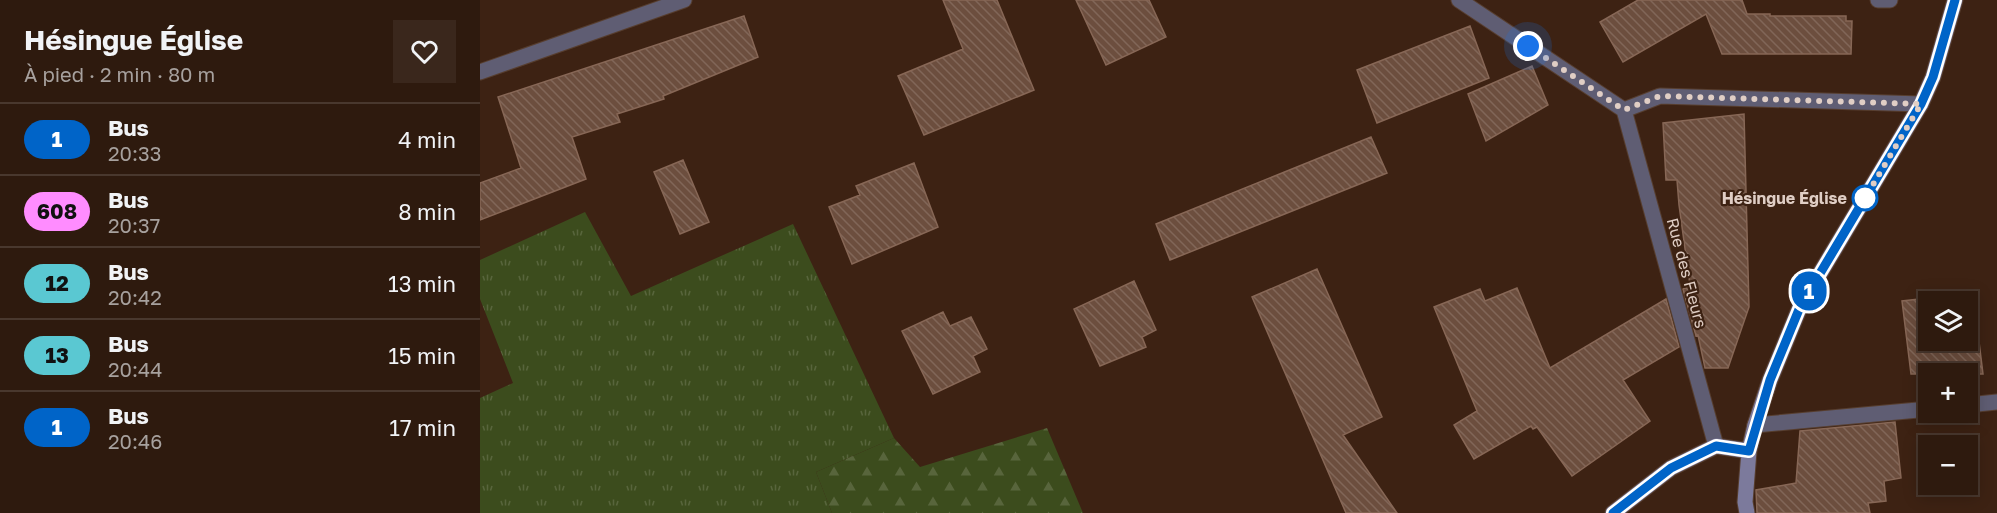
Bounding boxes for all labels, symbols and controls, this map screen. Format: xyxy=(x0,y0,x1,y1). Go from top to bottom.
button: heart xyxy=(393,20,456,83)
text: Hésingue Église xyxy=(24,23,243,56)
your location xyxy=(1513,31,1543,61)
text: À pied · 2 min · 80 m xyxy=(24,62,215,86)
text: Bus xyxy=(108,114,149,141)
text: 1 xyxy=(52,126,62,152)
text: 4 min xyxy=(398,126,456,153)
text: 20:33 xyxy=(108,141,161,165)
marker: Hésingue Église xyxy=(1852,185,1878,211)
text: Bus xyxy=(108,186,149,213)
place label: Hésingue Église xyxy=(1722,188,1847,208)
text: 608 xyxy=(37,198,77,224)
text: 8 min xyxy=(398,198,456,225)
text: 20:37 xyxy=(108,213,160,237)
street label: Rue des Fleurs xyxy=(1663,216,1711,330)
text: Bus xyxy=(108,258,149,285)
text: 12 xyxy=(45,270,69,296)
text: 13 min xyxy=(388,270,456,297)
line badge: 1 xyxy=(1790,272,1828,310)
text: 1 xyxy=(1804,278,1814,304)
text: 20:42 xyxy=(108,285,162,309)
map controls xyxy=(1918,291,1978,495)
button: layers xyxy=(1918,291,1978,351)
text: Bus xyxy=(108,330,149,357)
text: 13 xyxy=(45,342,69,368)
text: 15 min xyxy=(388,342,456,369)
text: 20:44 xyxy=(108,357,162,381)
button: + xyxy=(1918,363,1978,423)
text: Bus xyxy=(108,402,149,429)
text: 1 xyxy=(52,414,62,440)
text: 17 min xyxy=(389,414,456,441)
text: 20:46 xyxy=(108,429,162,453)
button: − xyxy=(1918,435,1978,495)

